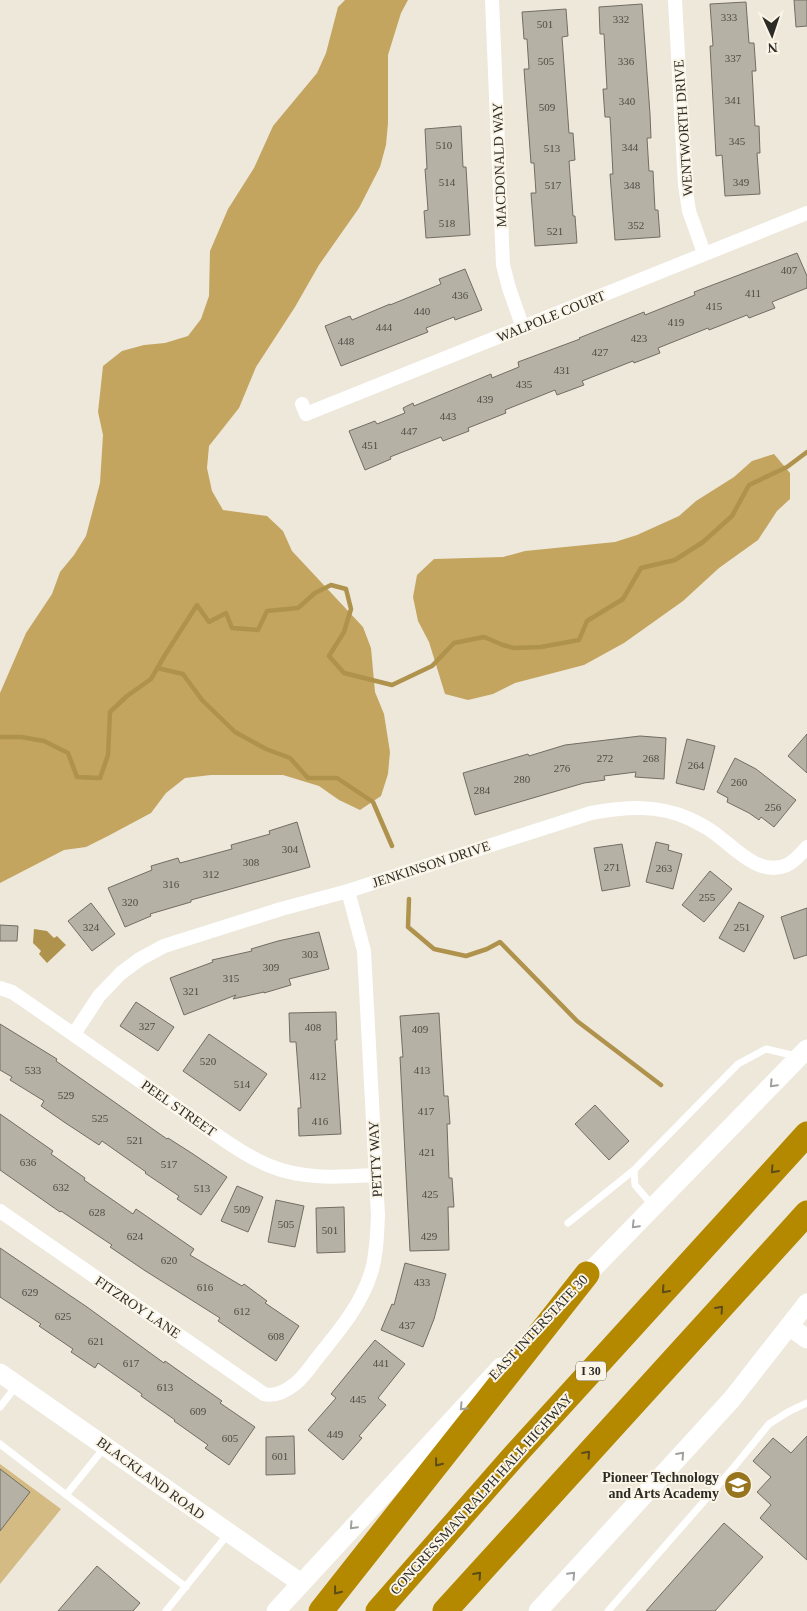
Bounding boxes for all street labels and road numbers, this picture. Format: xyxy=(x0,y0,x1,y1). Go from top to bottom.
street label: WENTWORTH DRIVE xyxy=(671,59,696,197)
street label: MACDONALD WAY xyxy=(490,102,509,228)
street label: WALPOLE COURT xyxy=(495,288,608,345)
street label: JENKINSON DRIVE xyxy=(370,838,492,891)
street label: PEEL STREET xyxy=(138,1077,219,1140)
street label: PETTY WAY xyxy=(366,1120,385,1198)
street label: EAST INTERSTATE 30 xyxy=(486,1272,591,1383)
street label: FITZROY LANE xyxy=(92,1273,183,1341)
road number: I 30 xyxy=(576,1362,606,1380)
street label: CONGRESSMAN RALPH HALL HIGHWAY xyxy=(387,1391,575,1598)
street label: BLACKLAND ROAD xyxy=(94,1434,207,1523)

